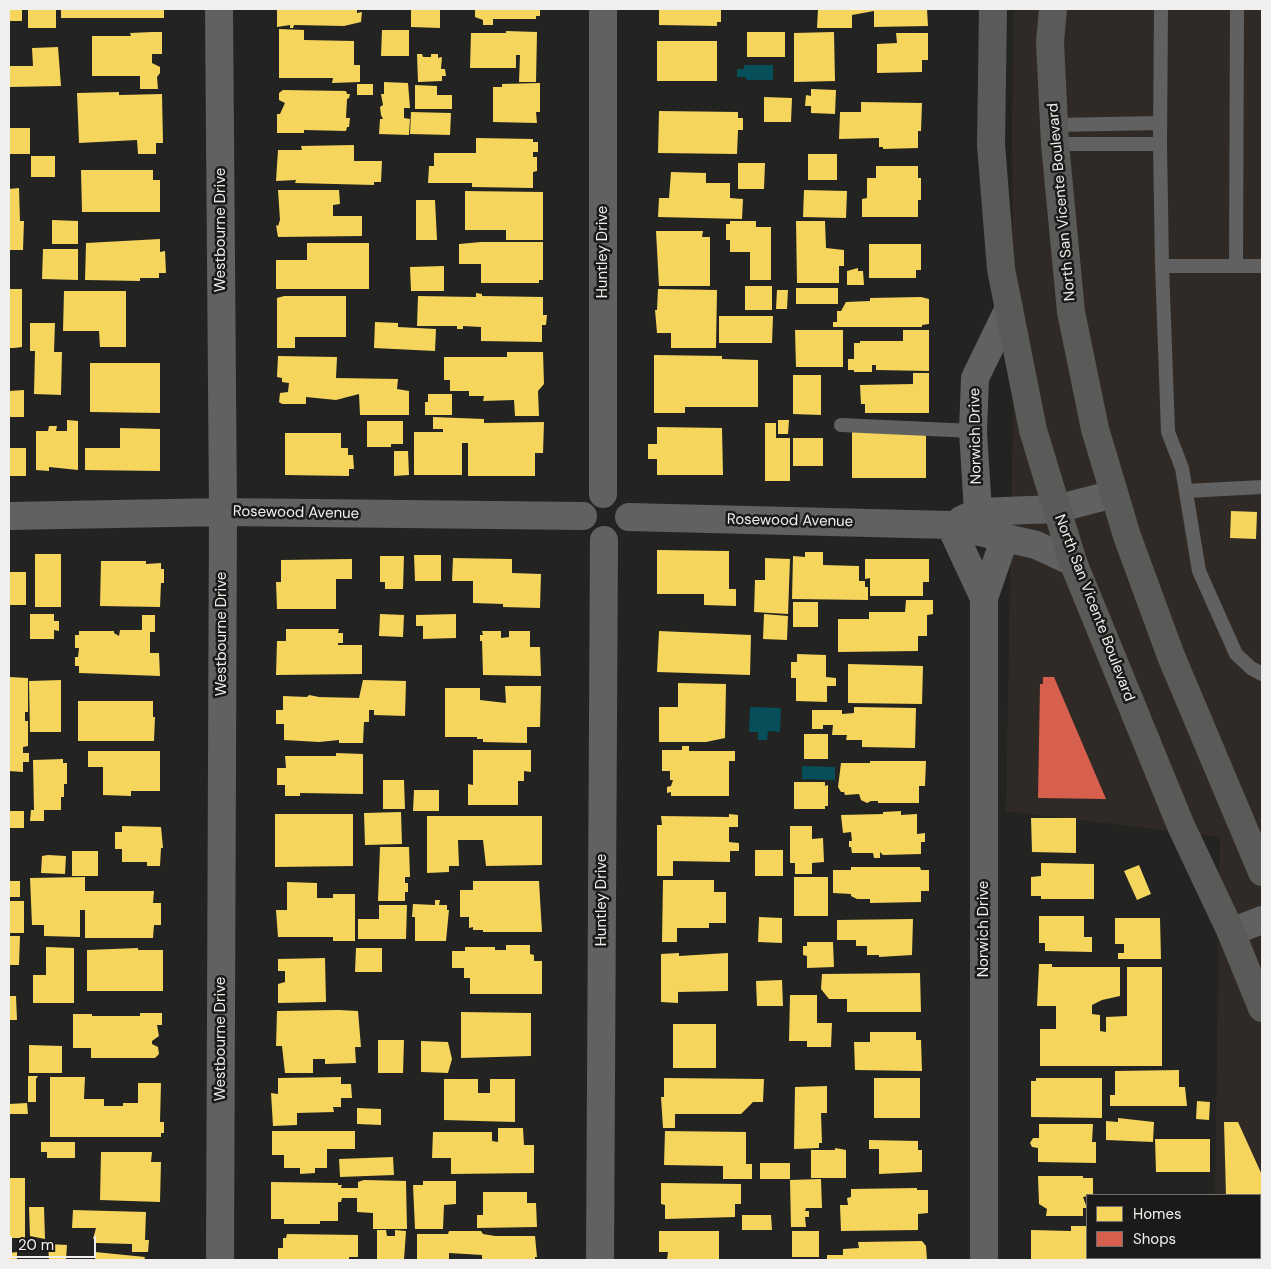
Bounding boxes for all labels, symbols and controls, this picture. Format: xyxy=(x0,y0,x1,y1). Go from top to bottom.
street label: North San Vicente Boulevard xyxy=(1044,102,1080,302)
street label: Westbourne Drive xyxy=(212,168,230,292)
street label: Huntley Drive xyxy=(594,206,612,298)
street label: Norwich Drive xyxy=(966,388,986,484)
street label: Rosewood Avenue xyxy=(233,503,359,523)
street label: Rosewood Avenue xyxy=(727,511,853,531)
street label: North San Vicente Boulevard xyxy=(1050,512,1138,704)
street label: Westbourne Drive xyxy=(213,572,231,696)
street label: Huntley Drive xyxy=(593,854,611,946)
street label: Norwich Drive xyxy=(975,881,993,977)
street label: Westbourne Drive xyxy=(212,977,230,1101)
legend xyxy=(1086,1194,1261,1259)
text: Homes xyxy=(1133,1204,1182,1224)
scale bar xyxy=(12,1226,99,1258)
text: Shops xyxy=(1133,1229,1176,1249)
text: 20 m xyxy=(18,1235,54,1255)

